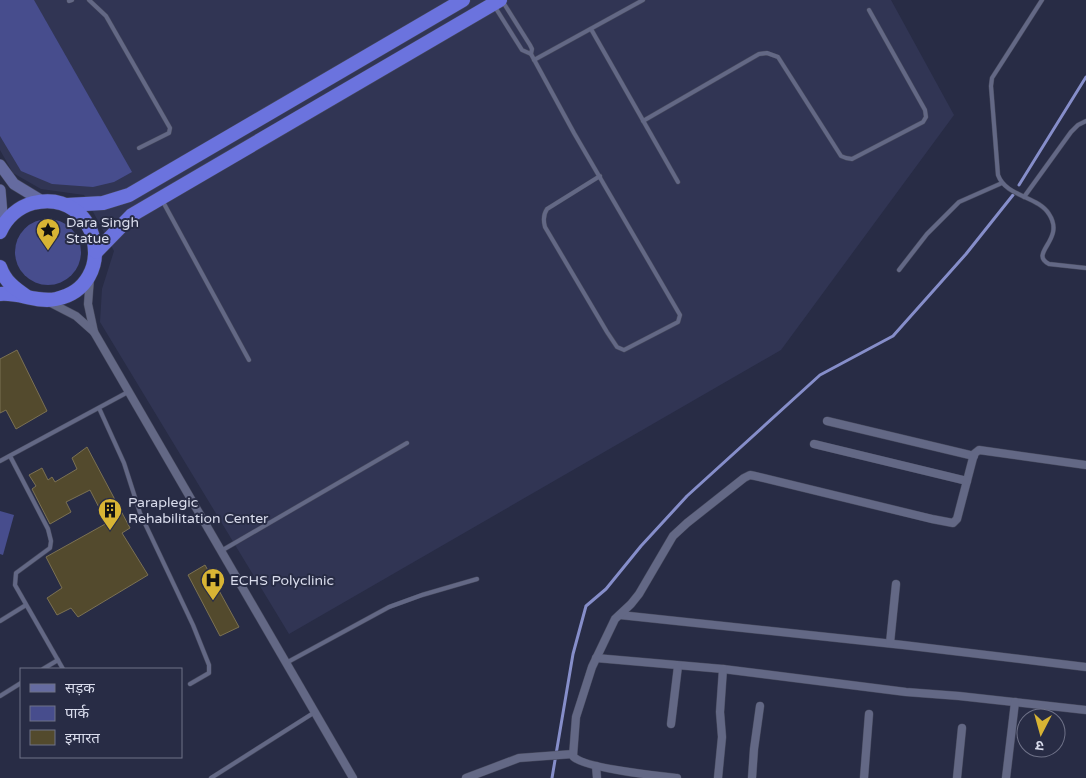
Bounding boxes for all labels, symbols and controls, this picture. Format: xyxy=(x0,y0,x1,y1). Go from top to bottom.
place label: Dara Singh Statue xyxy=(66,214,139,247)
place icon: Dara Singh Statue xyxy=(35,217,61,251)
place label: Paraplegic Rehabilitation Center xyxy=(128,494,269,527)
building icon: Paraplegic Rehabilitation Center xyxy=(97,497,123,531)
hospital icon: ECHS Polyclinic xyxy=(200,567,226,601)
place label: ECHS Polyclinic xyxy=(230,572,334,589)
legend xyxy=(20,668,182,758)
text: सड़क xyxy=(65,679,95,697)
text: पार्क xyxy=(65,704,89,722)
north arrow xyxy=(1016,708,1066,758)
text: इमारत xyxy=(65,729,100,747)
text: उ xyxy=(1034,736,1045,754)

